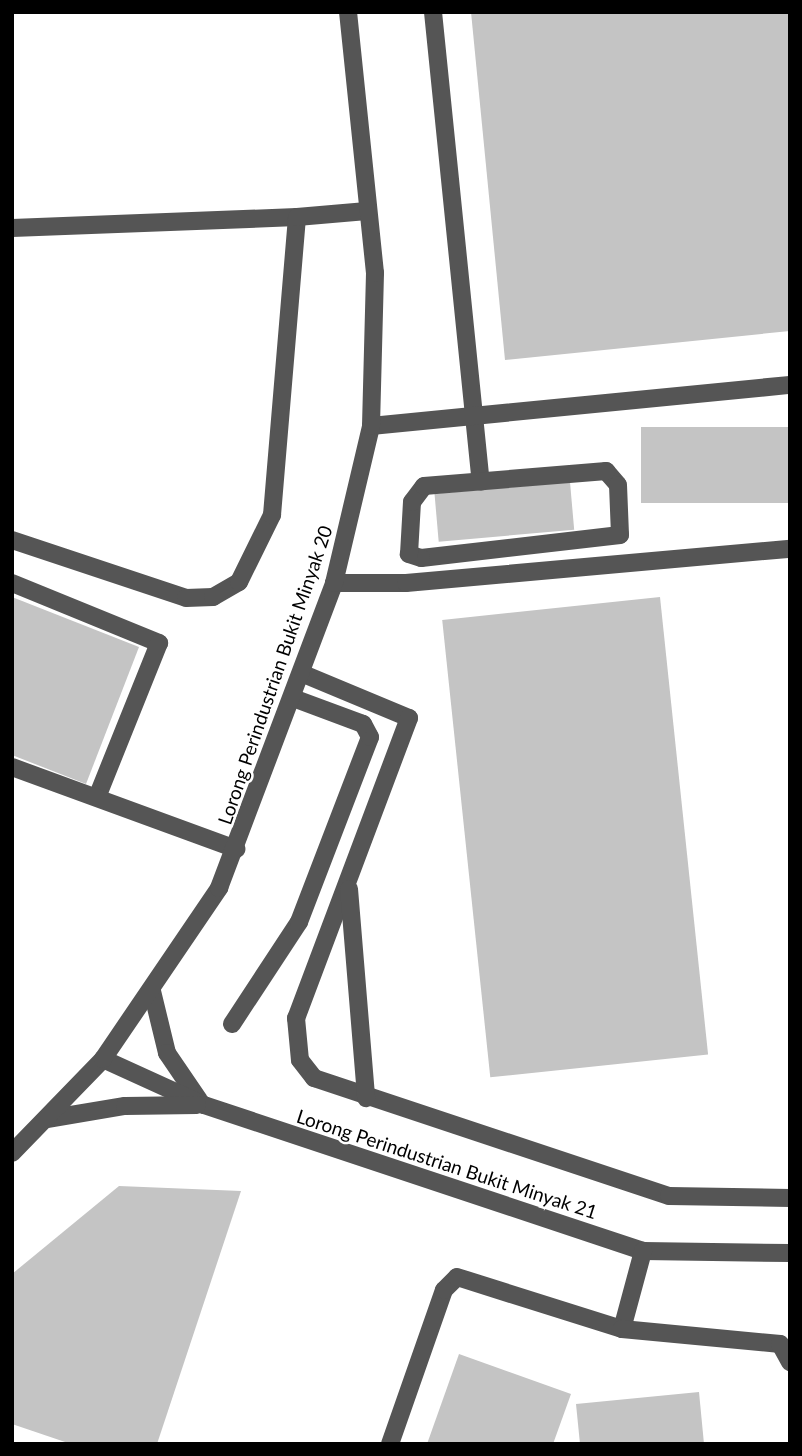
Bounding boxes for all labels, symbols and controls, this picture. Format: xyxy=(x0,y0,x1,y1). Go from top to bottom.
street label: Lorong Perindustrian Bukit Minyak 20 xyxy=(213,522,337,828)
street label: Lorong Perindustrian Bukit Minyak 21 xyxy=(294,1105,600,1223)

